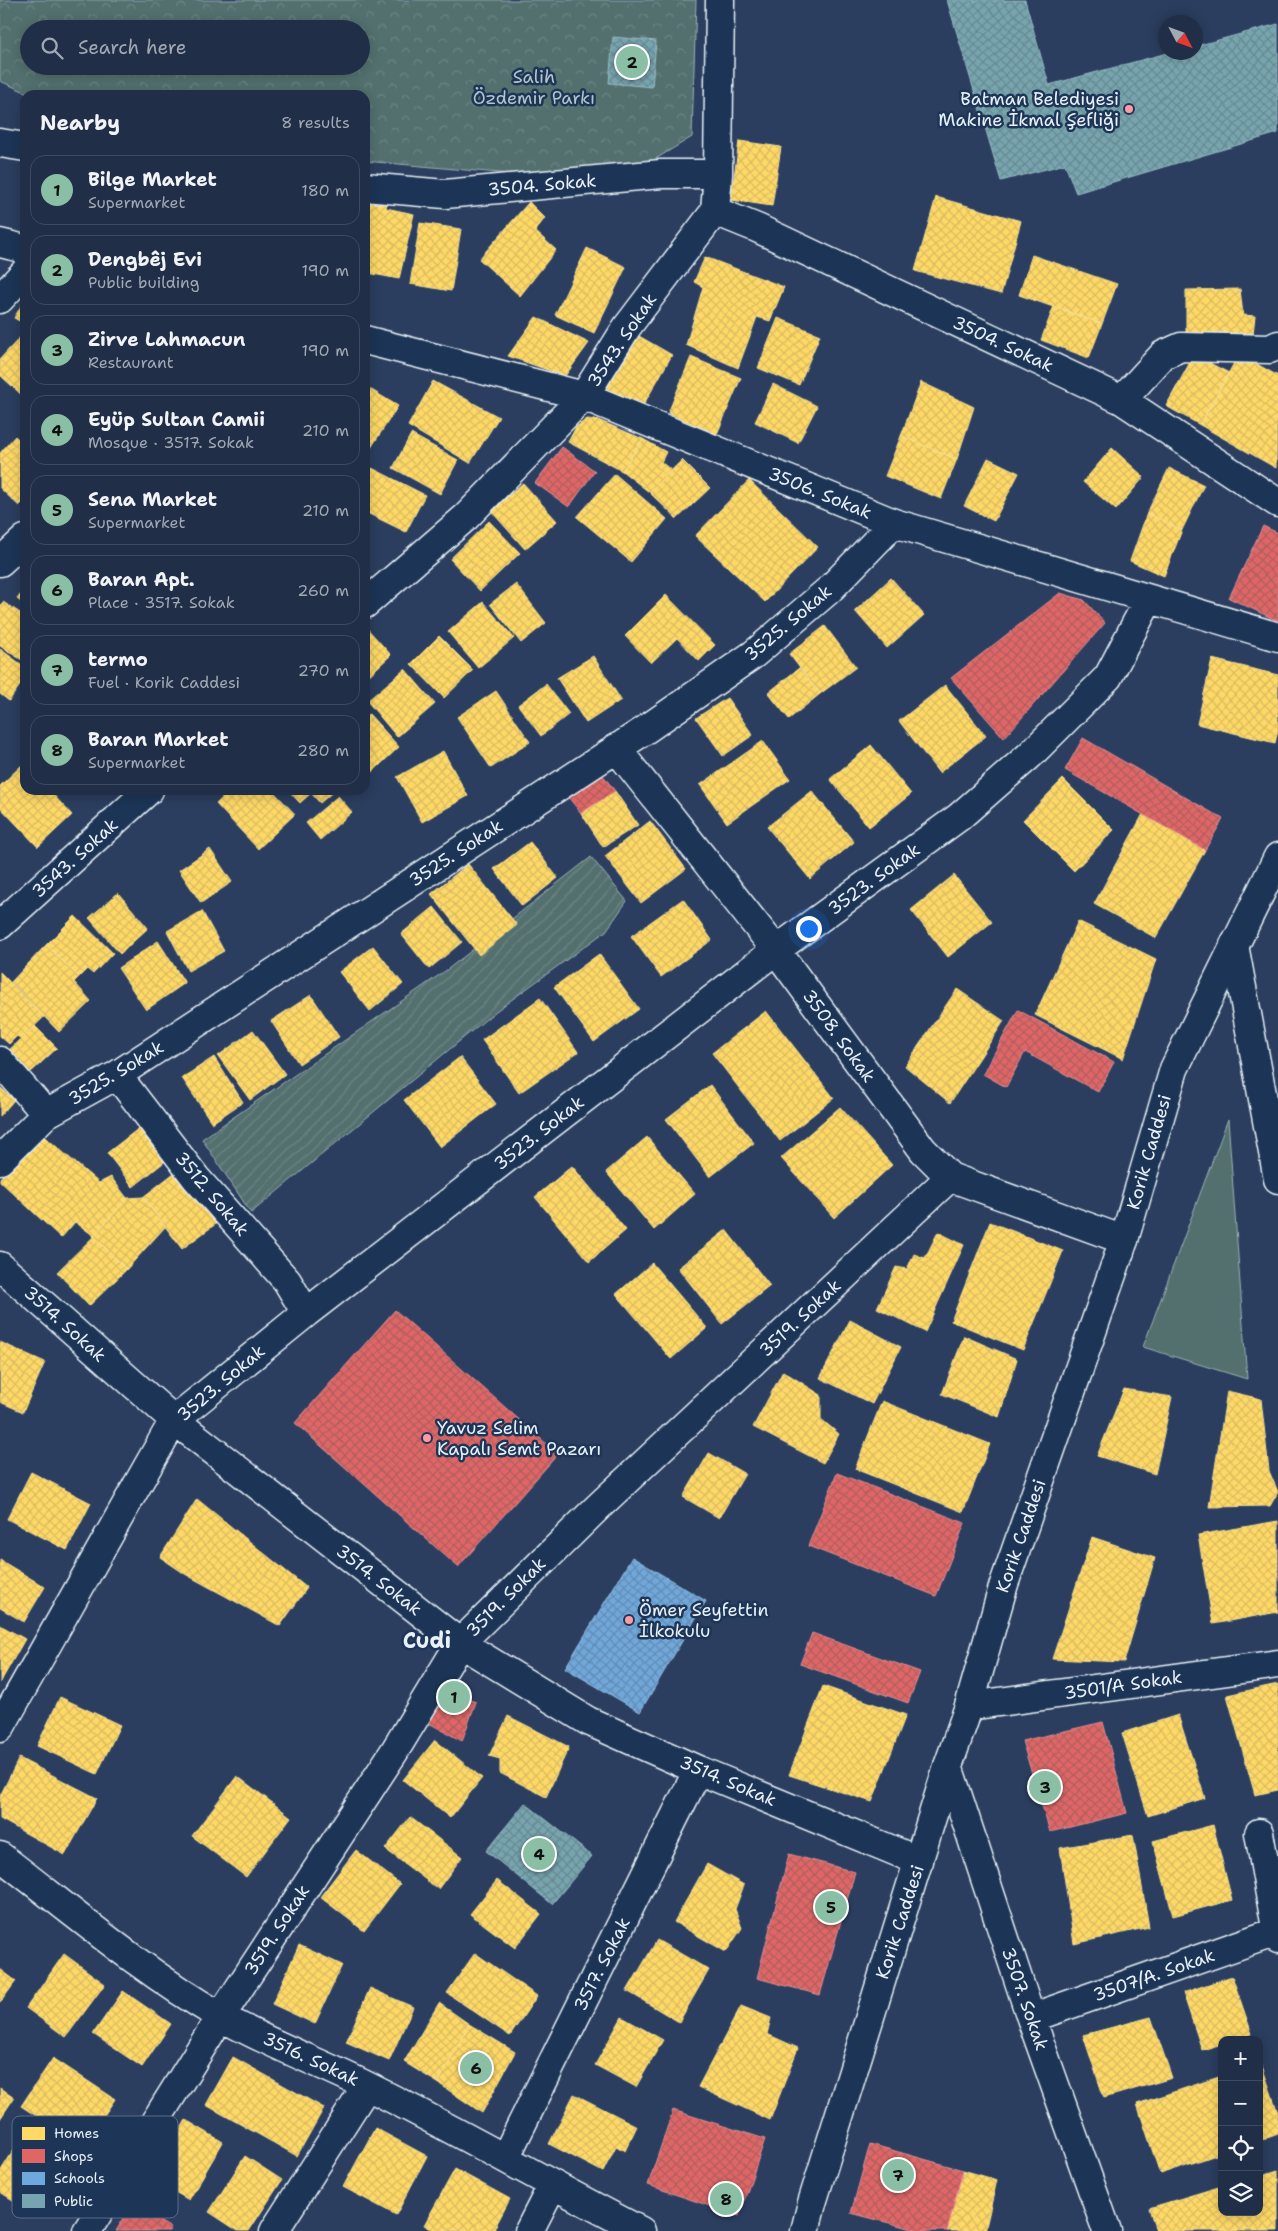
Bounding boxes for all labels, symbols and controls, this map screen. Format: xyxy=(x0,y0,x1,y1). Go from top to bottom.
north arrow xyxy=(1158,15,1203,60)
search box xyxy=(20,20,370,75)
icon: search xyxy=(38,34,66,62)
text: Search here xyxy=(78,35,187,60)
pin: 2 xyxy=(616,43,648,81)
park label: Salih Özdemir Parkı xyxy=(473,65,595,110)
place label: Batman Belediyesi Makine İkmal Şefliği xyxy=(938,87,1119,132)
marker: Batman Belediyesi Makine İkmal Şefliği xyxy=(1123,103,1135,115)
text: Nearby xyxy=(40,109,120,137)
text: 8 results xyxy=(281,112,350,133)
text: Bilge Market xyxy=(88,167,217,192)
street label: 3504. Sokak xyxy=(487,168,597,202)
text: 1 xyxy=(53,180,61,201)
text: 180 m xyxy=(301,180,349,201)
text: Supermarket xyxy=(88,192,185,213)
text: Dengbêj Evi xyxy=(88,247,202,272)
text: 2 xyxy=(51,260,63,281)
text: 190 m xyxy=(302,260,349,281)
text: Public building xyxy=(88,272,200,293)
street label: 3543. Sokak xyxy=(582,288,662,392)
street label: 3504. Sokak xyxy=(949,310,1057,378)
text: Zirve Lahmacun xyxy=(88,327,245,352)
text: 3 xyxy=(51,340,63,361)
text: 190 m xyxy=(302,340,349,361)
text: Restaurant xyxy=(88,352,174,373)
text: Eyüp Sultan Camii xyxy=(88,407,265,432)
text: 4 xyxy=(51,420,63,441)
text: 210 m xyxy=(302,420,349,441)
text: Mosque · 3517. Sokak xyxy=(88,432,254,453)
street label: 3506. Sokak xyxy=(765,461,875,525)
text: Sena Market xyxy=(88,487,217,512)
text: 5 xyxy=(52,500,62,521)
text: 210 m xyxy=(302,500,349,521)
text: Supermarket xyxy=(88,512,185,533)
text: Baran Apt. xyxy=(88,567,195,592)
street label: 3525. Sokak xyxy=(739,579,837,667)
text: 6 xyxy=(51,580,63,601)
text: 260 m xyxy=(297,580,349,601)
text: Place · 3517. Sokak xyxy=(88,592,235,613)
text: termo xyxy=(88,647,148,672)
text: 7 xyxy=(51,660,63,681)
text: 270 m xyxy=(298,660,349,681)
text: Fuel · Korik Caddesi xyxy=(88,672,240,693)
text: Baran Market xyxy=(88,727,228,752)
text: 8 xyxy=(51,740,63,761)
text: 280 m xyxy=(297,740,349,761)
text: Supermarket xyxy=(88,752,185,773)
street label: 3543. Sokak xyxy=(27,813,123,903)
street label: 3525. Sokak xyxy=(405,814,507,892)
street label: 3523. Sokak xyxy=(823,838,925,920)
your location xyxy=(796,916,822,942)
street label: 3508. Sokak xyxy=(797,985,881,1087)
street label: 3525. Sokak xyxy=(64,1035,168,1111)
street label: 3523. Sokak xyxy=(489,1090,589,1176)
street label: Korik Caddesi xyxy=(1121,1092,1177,1212)
street label: 3512. Sokak xyxy=(170,1147,254,1241)
street label: 3519. Sokak xyxy=(754,1274,846,1362)
street label: 3514. Sokak xyxy=(19,1281,111,1367)
street label: 3523. Sokak xyxy=(172,1339,270,1427)
place label: Yavuz Selim Kapalı Semt Pazarı xyxy=(437,1416,601,1461)
marker: Yavuz Selim Kapalı Semt Pazarı xyxy=(421,1432,433,1444)
street label: Korik Caddesi xyxy=(990,1476,1052,1596)
street label: 3514. Sokak xyxy=(331,1539,427,1621)
street label: 3519. Sokak xyxy=(461,1552,551,1642)
place label: Ömer Seyfettin İlkokulu xyxy=(639,1598,768,1643)
marker: Ömer Seyfettin İlkokulu xyxy=(623,1614,635,1626)
district label: Cudi xyxy=(403,1626,451,1655)
street label: 3501/A Sokak xyxy=(1062,1665,1184,1705)
pin: 1 xyxy=(438,1678,470,1716)
street label: 3514. Sokak xyxy=(676,1750,780,1812)
pin: 3 xyxy=(1029,1768,1061,1806)
pin: 4 xyxy=(523,1835,555,1873)
street label: Korik Caddesi xyxy=(870,1862,930,1982)
street label: 3519. Sokak xyxy=(239,1880,315,1980)
pin: 5 xyxy=(815,1888,847,1926)
street label: 3517. Sokak xyxy=(568,1913,636,2015)
street label: 3507/A. Sokak xyxy=(1090,1943,1218,2007)
street label: 3507. Sokak xyxy=(996,1944,1054,2054)
street label: 3516. Sokak xyxy=(259,2026,363,2092)
map controls xyxy=(1218,2036,1263,2216)
button: + xyxy=(1218,2036,1263,2081)
pin: 6 xyxy=(460,2049,492,2087)
button: − xyxy=(1218,2081,1263,2126)
legend xyxy=(12,2116,178,2218)
text: Homes xyxy=(54,2124,99,2142)
button: locate xyxy=(1218,2126,1263,2171)
text: Shops xyxy=(54,2147,93,2165)
pin: 7 xyxy=(882,2156,914,2194)
text: Schools xyxy=(54,2169,105,2187)
button: layers xyxy=(1218,2171,1263,2216)
pin: 8 xyxy=(710,2180,742,2218)
text: Public xyxy=(54,2192,93,2210)

